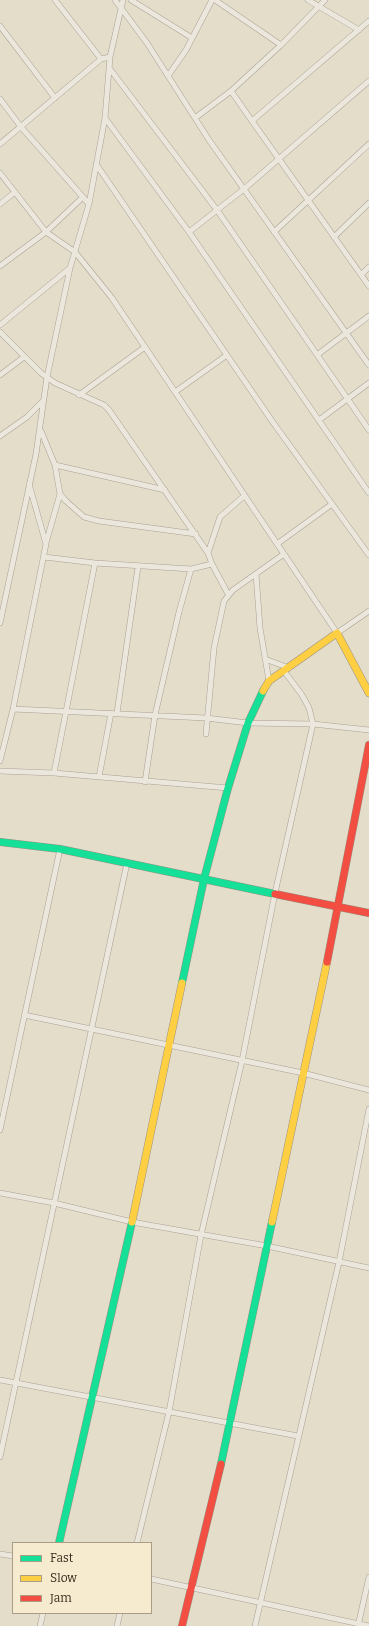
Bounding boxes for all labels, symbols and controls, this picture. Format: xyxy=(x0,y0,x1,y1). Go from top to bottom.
legend xyxy=(12,1542,152,1614)
text: Fast xyxy=(50,1551,73,1565)
text: Slow xyxy=(50,1571,77,1585)
text: Jam xyxy=(50,1591,72,1605)

